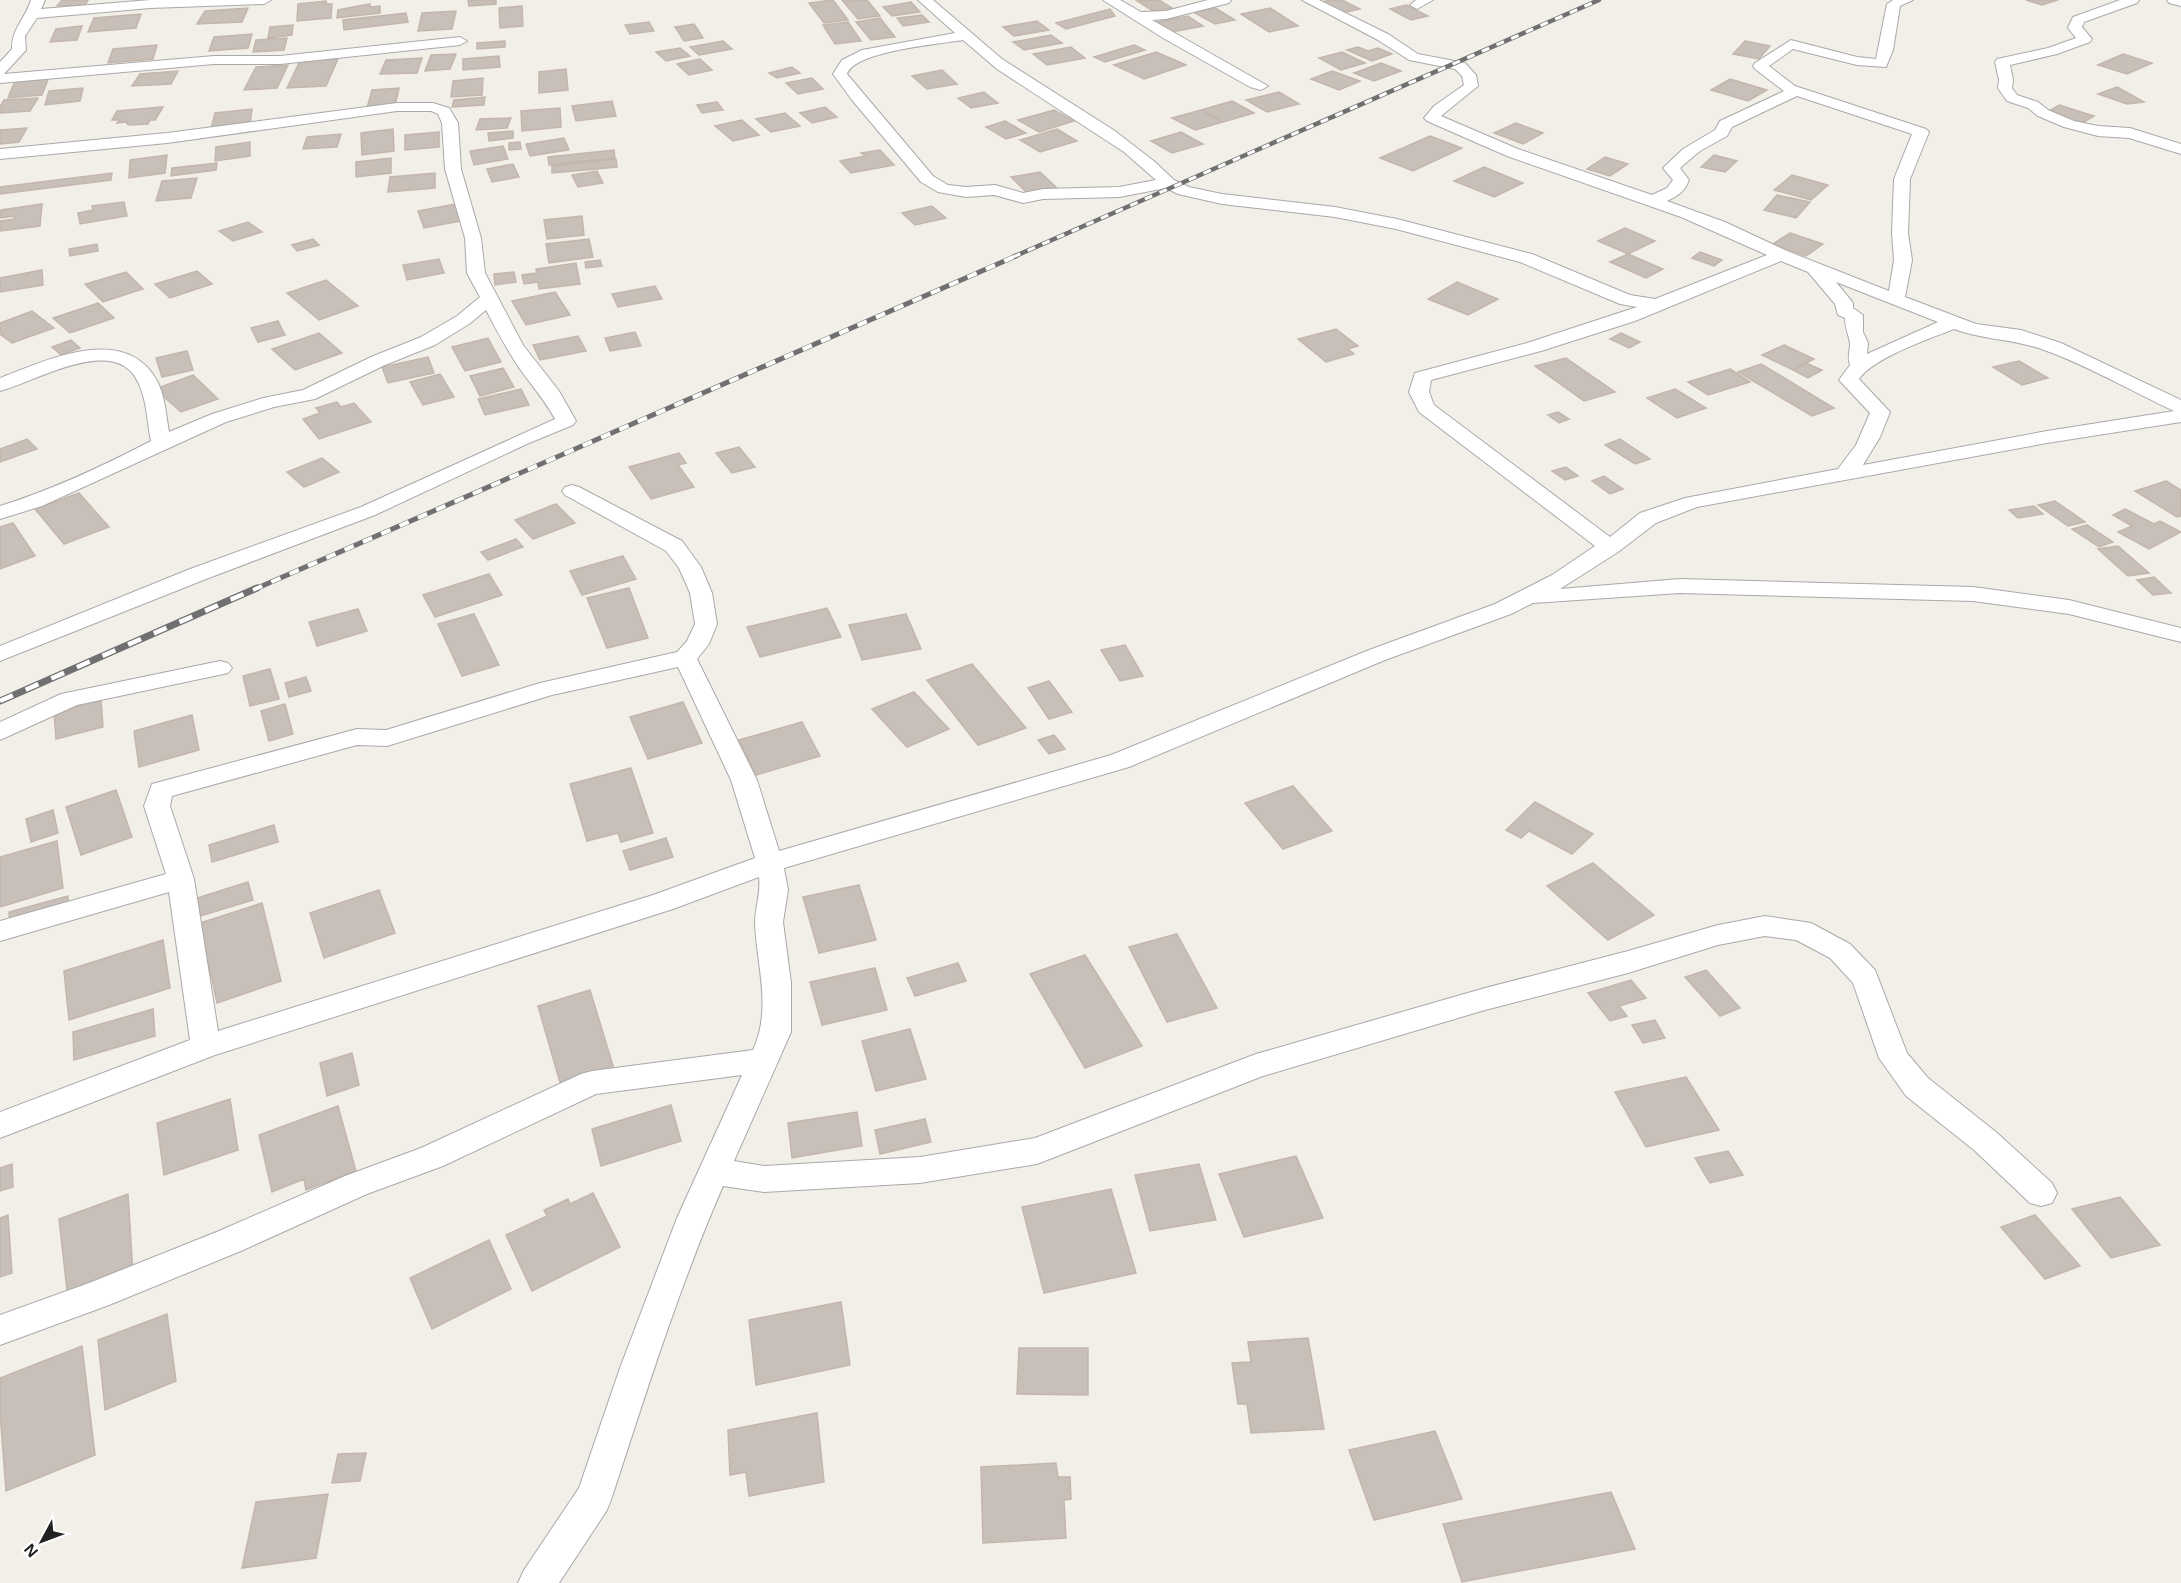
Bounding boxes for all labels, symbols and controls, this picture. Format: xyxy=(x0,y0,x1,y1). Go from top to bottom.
north arrow xyxy=(12,1511,72,1571)
text: N xyxy=(21,1541,41,1560)

